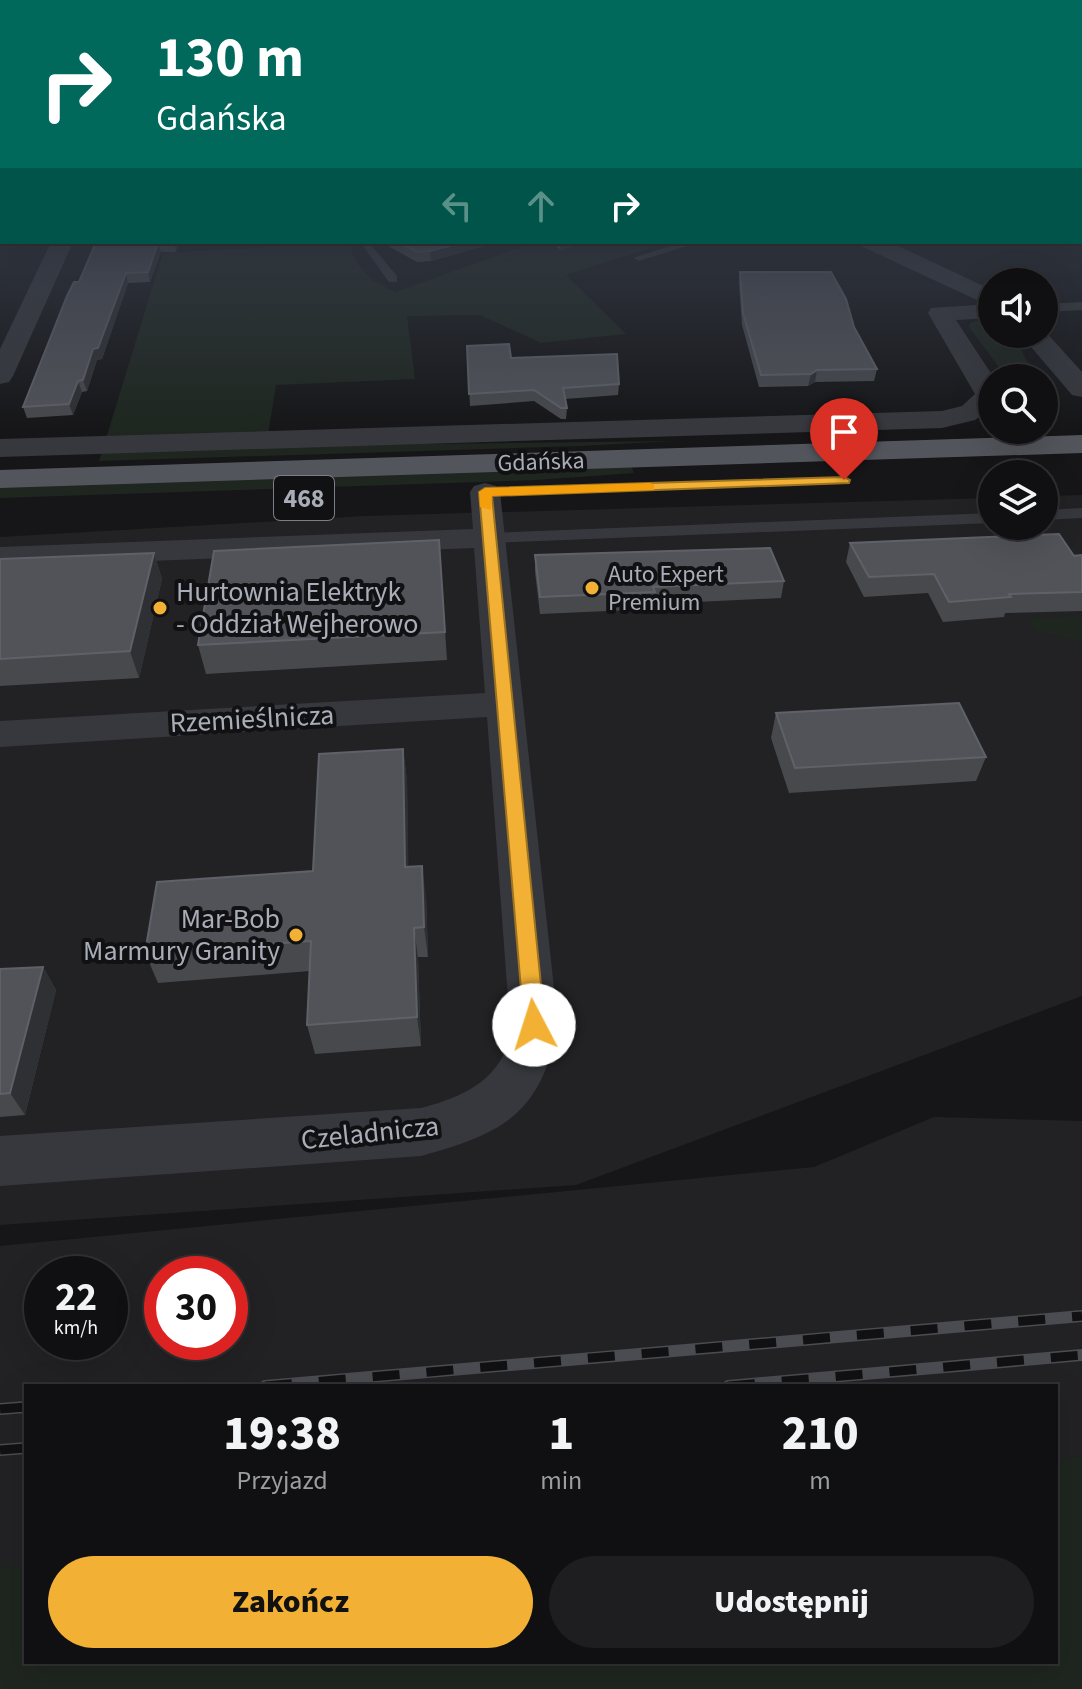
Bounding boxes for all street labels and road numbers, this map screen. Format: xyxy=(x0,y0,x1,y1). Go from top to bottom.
street label: Gdańska xyxy=(497,443,585,481)
road number: 468 xyxy=(274,476,334,520)
street label: Rzemieślnicza xyxy=(169,695,335,743)
street label: Czeladnicza xyxy=(299,1106,441,1160)

